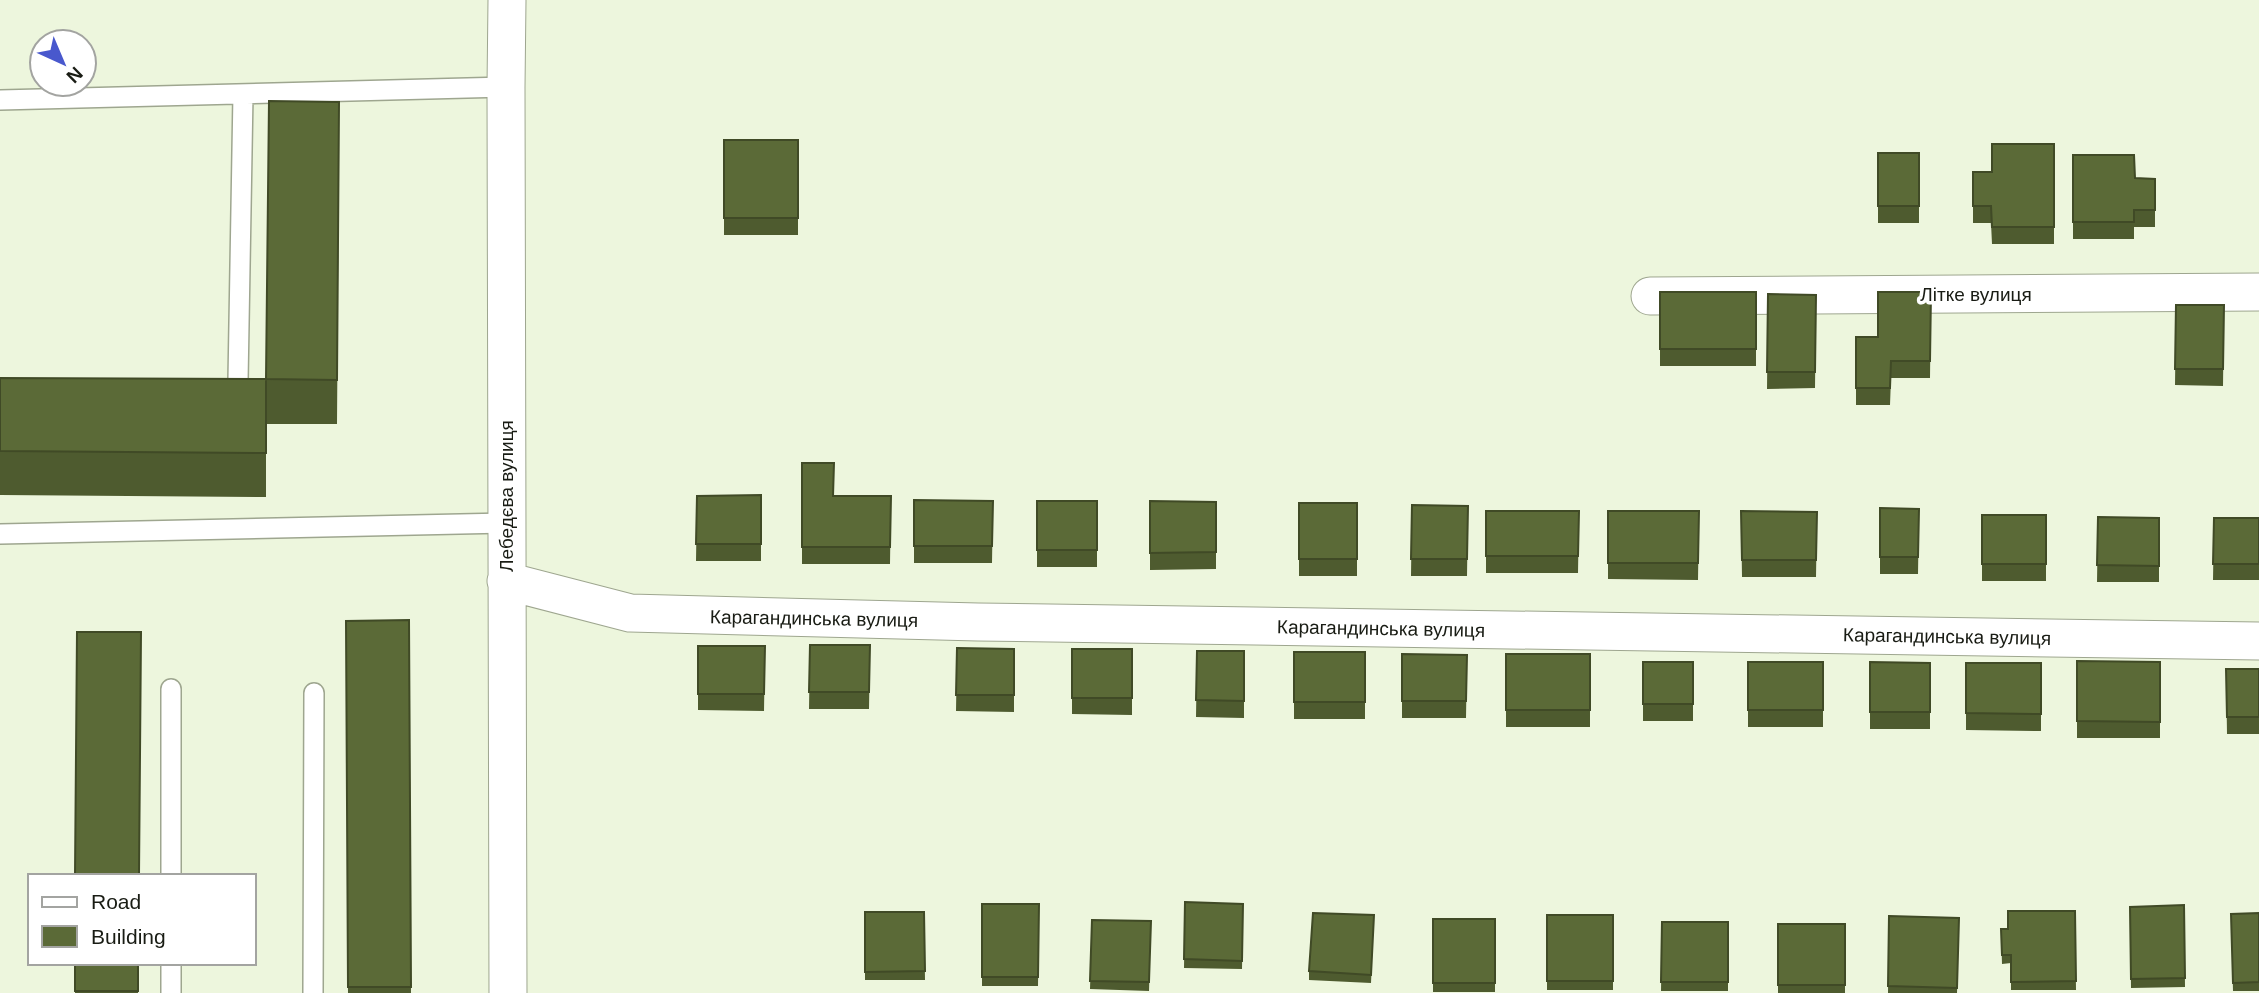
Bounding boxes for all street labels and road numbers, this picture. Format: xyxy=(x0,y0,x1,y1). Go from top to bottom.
street label: Літке вулиця xyxy=(1920,284,2032,305)
street label: Лебедєва вулиця xyxy=(496,420,517,572)
street label: Карагандинська вулиця xyxy=(710,606,918,631)
street label: Карагандинська вулиця xyxy=(1277,616,1485,641)
street label: Карагандинська вулиця xyxy=(1843,624,2051,649)

